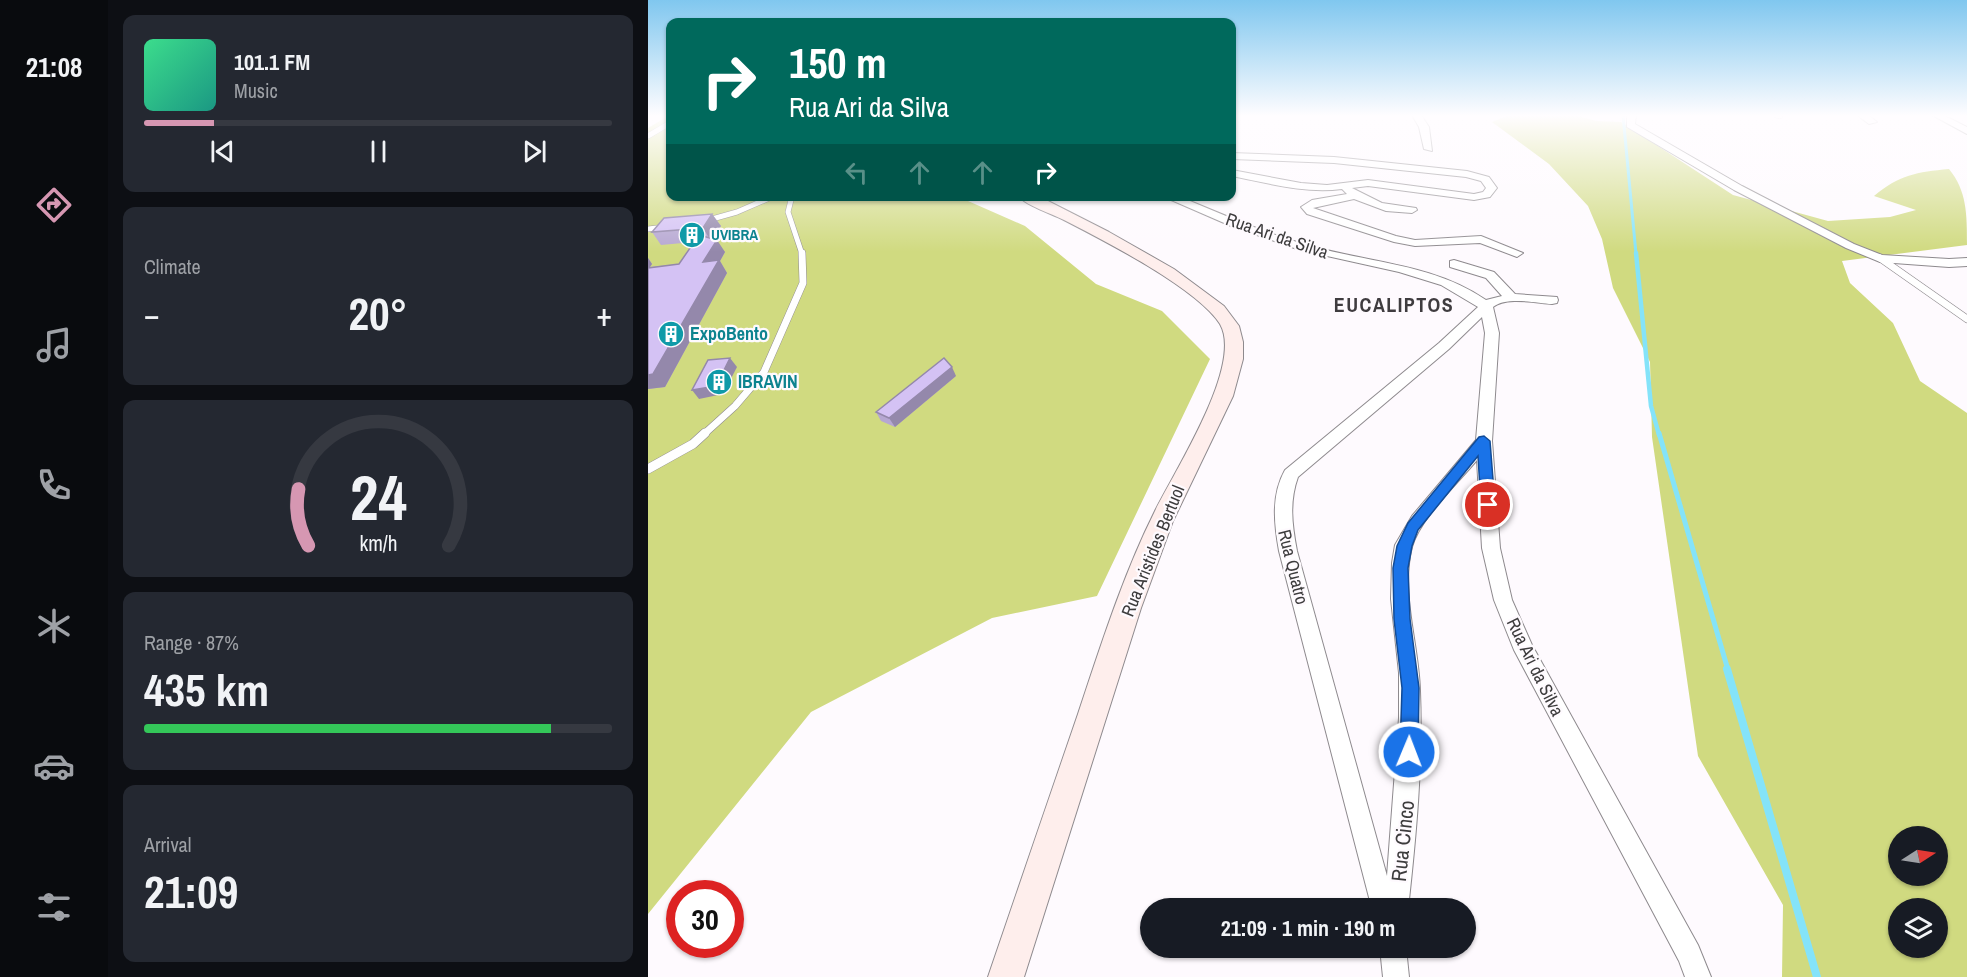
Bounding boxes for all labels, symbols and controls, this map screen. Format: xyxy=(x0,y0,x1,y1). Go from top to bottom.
text: 150 m xyxy=(789,35,887,91)
icon: right xyxy=(690,42,768,120)
text: 101.1 FM xyxy=(234,47,310,77)
text: 21:08 xyxy=(26,49,82,85)
text: Music xyxy=(234,77,278,104)
text: Rua Ari da Silva xyxy=(789,89,949,125)
icon: previous xyxy=(206,135,239,168)
icon: pause xyxy=(362,135,395,168)
icon: next xyxy=(518,135,551,168)
icon: left xyxy=(840,156,873,189)
icon: ahead xyxy=(903,156,936,189)
icon: ahead xyxy=(966,156,999,189)
icon: right xyxy=(1029,156,1062,189)
icon: directions xyxy=(33,184,75,226)
street label: Rua Ari da Silva xyxy=(1223,206,1332,265)
building icon: UVIBRA xyxy=(677,220,707,250)
place label: UVIBRA xyxy=(711,224,758,245)
text: Climate xyxy=(144,253,201,280)
text: 20° xyxy=(348,283,408,344)
district label: EUCALIPTOS xyxy=(1334,291,1454,318)
text: − xyxy=(144,292,160,336)
text: + xyxy=(596,292,612,336)
building icon: ExpoBento xyxy=(656,319,686,349)
place label: ExpoBento xyxy=(690,321,768,346)
icon: music xyxy=(33,324,75,366)
building icon: IBRAVIN xyxy=(704,367,734,397)
place label: IBRAVIN xyxy=(738,369,798,394)
text: 24 xyxy=(350,455,406,539)
icon: phone xyxy=(33,464,75,506)
pin xyxy=(1462,479,1513,530)
street label: Rua Aristides Bertuol xyxy=(1115,481,1190,620)
icon: arrive xyxy=(1471,488,1504,521)
street label: Rua Quatro xyxy=(1272,527,1315,607)
text: km/h xyxy=(359,529,397,558)
icon: climate xyxy=(33,605,75,647)
street label: Rua Ari da Silva xyxy=(1501,613,1570,720)
text: Range · 87% xyxy=(144,629,239,656)
text: 435 km xyxy=(144,659,269,720)
position arrow xyxy=(1377,720,1441,784)
icon: car xyxy=(33,745,75,787)
street label: Rua Cinco xyxy=(1384,799,1421,883)
north arrow xyxy=(1888,826,1948,886)
map controls xyxy=(1888,826,1948,958)
text: Arrival xyxy=(144,831,191,858)
text: 21:09 xyxy=(144,861,238,922)
speed limit sign: 30 xyxy=(666,880,744,958)
icon: filters xyxy=(33,886,75,928)
button: layers xyxy=(1888,898,1948,958)
text: 21:09 · 1 min · 190 m xyxy=(1221,913,1395,943)

